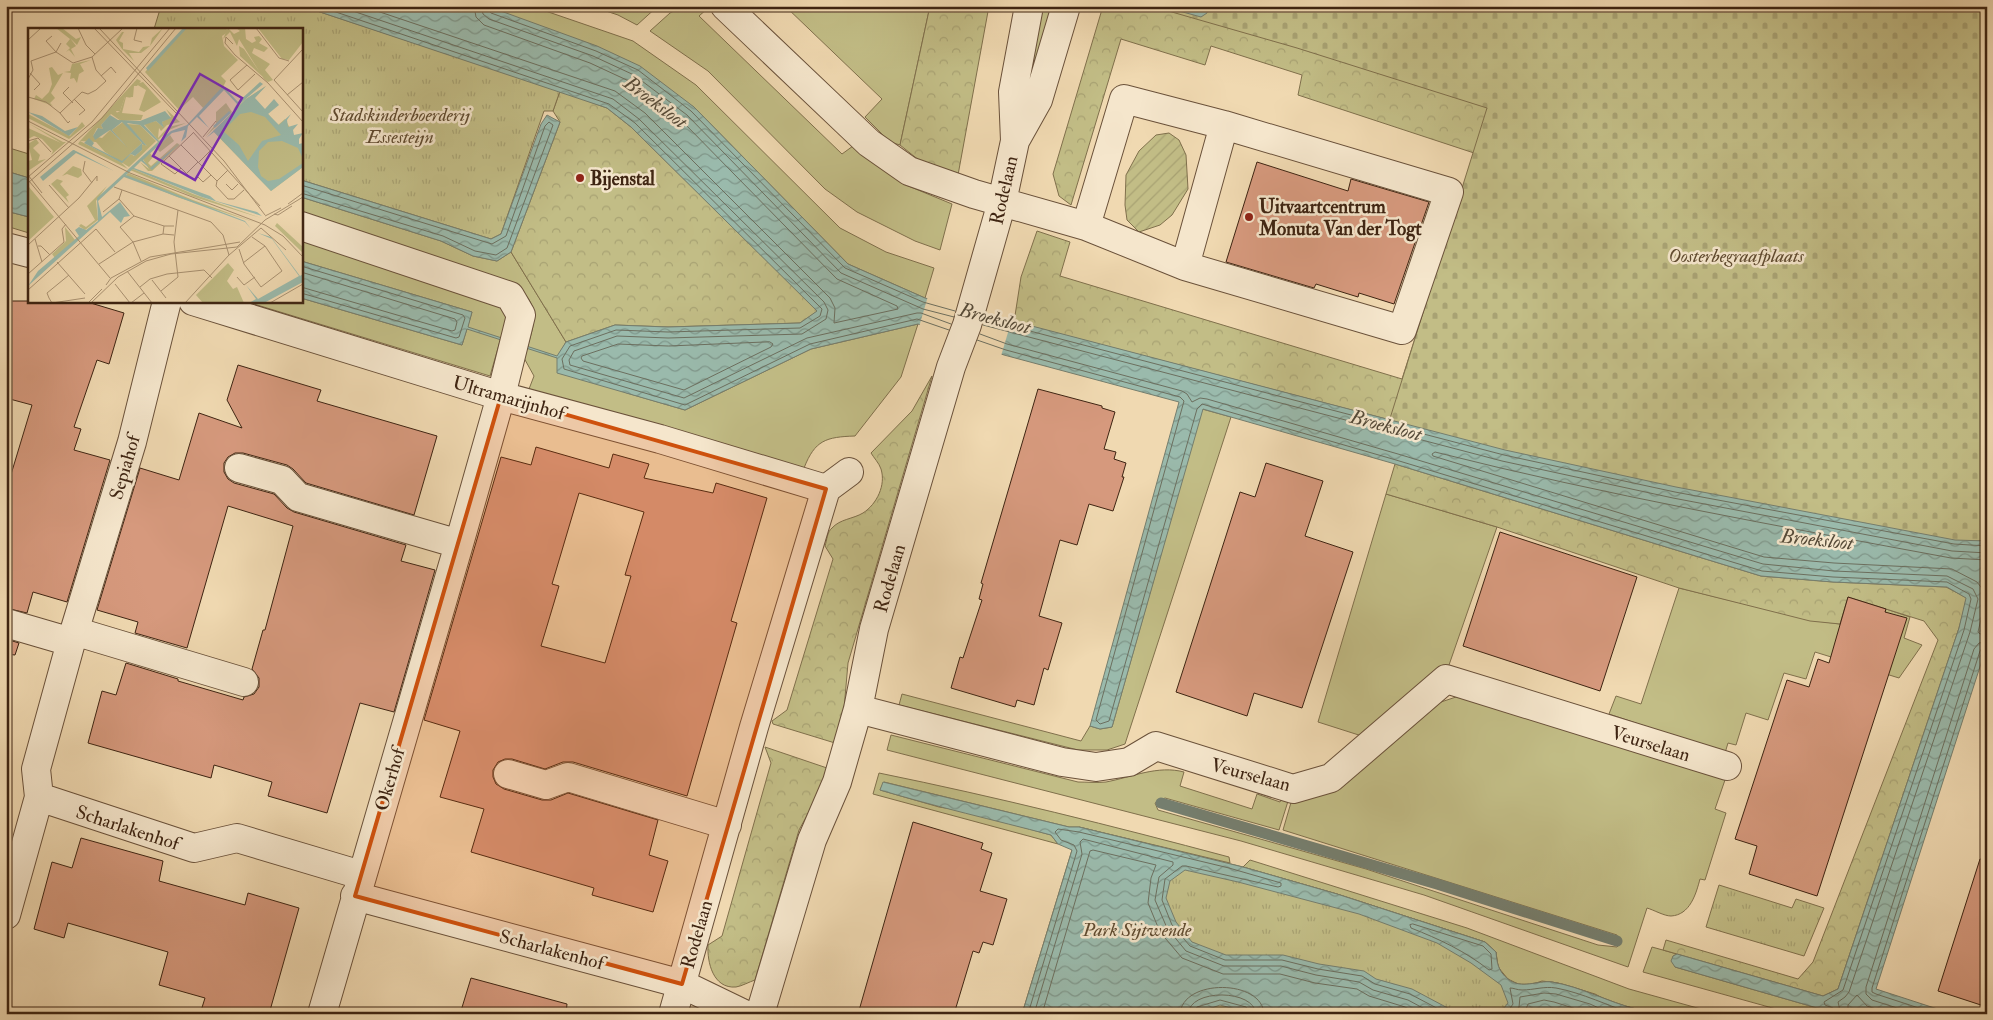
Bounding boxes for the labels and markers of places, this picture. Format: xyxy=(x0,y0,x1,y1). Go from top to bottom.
place label: Bijenstal xyxy=(590,167,655,191)
marker: Bijenstal xyxy=(574,172,586,184)
place label: Uitvaartcentrum Monuta Van der Togt xyxy=(1258,195,1423,242)
marker: Uitvaartcentrum Monuta Van der Togt xyxy=(1243,211,1255,223)

